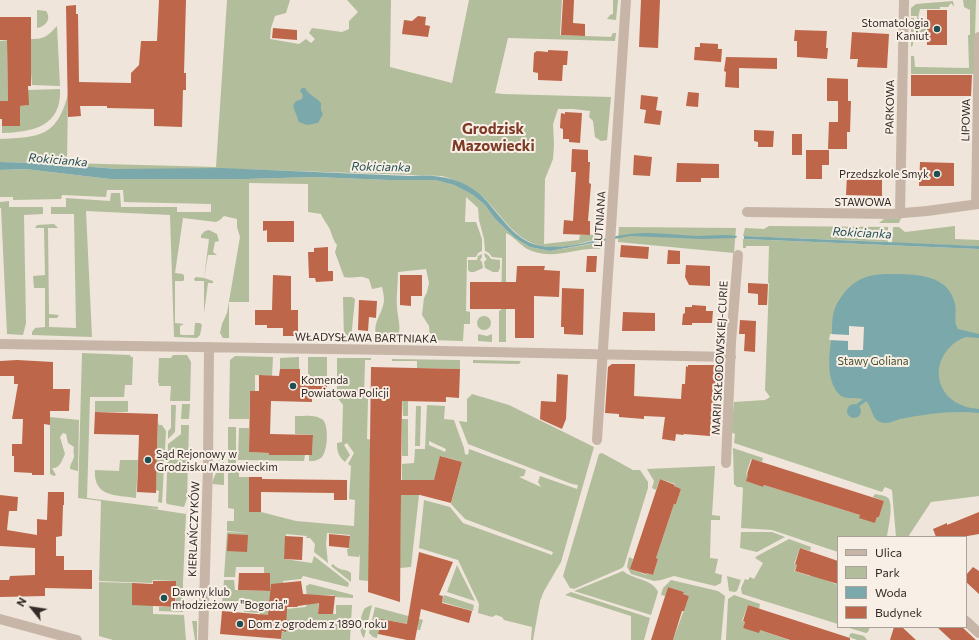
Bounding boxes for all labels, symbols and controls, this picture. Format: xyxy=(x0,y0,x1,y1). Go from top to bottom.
place label: Stomatologia Kaniut xyxy=(861,16,929,42)
marker: Stomatologia Kaniut xyxy=(932,24,942,34)
street label: PARKOWA xyxy=(883,79,897,135)
street label: LIPOWA xyxy=(959,98,973,142)
district label: Grodzisk Mazowiecki xyxy=(451,120,535,155)
water label: Rokicianka xyxy=(28,150,88,170)
water label: Rokicianka xyxy=(351,159,411,175)
place label: Przedszkole Smyk xyxy=(839,167,929,181)
marker: Przedszkole Smyk xyxy=(932,169,942,179)
street label: LUTNIANA xyxy=(591,191,609,247)
street label: STAWOWA xyxy=(835,195,891,209)
water label: Rokicianka xyxy=(832,224,892,242)
street label: MARII SKŁODOWSKIEJ-CURIE xyxy=(709,281,731,435)
street label: WŁADYSŁAWA BARTNIAKA xyxy=(295,330,437,346)
park label: Stawy Goliana xyxy=(837,354,909,368)
place label: Komenda Powiatowa Policji xyxy=(301,373,389,399)
marker: Komenda Powiatowa Policji xyxy=(288,381,298,391)
place label: Sąd Rejonowy w Grodzisku Mazowieckim xyxy=(156,447,278,473)
marker: Sąd Rejonowy w Grodzisku Mazowieckim xyxy=(143,455,153,465)
street label: KIERLAŃCZYKÓW xyxy=(186,481,202,577)
legend xyxy=(837,536,967,628)
text: Ulica xyxy=(875,545,902,559)
text: Park xyxy=(875,565,900,579)
place label: Dawny klub młodzieżowy "Bogoria" xyxy=(172,585,288,611)
text: Woda xyxy=(875,585,907,599)
north arrow xyxy=(12,588,52,628)
marker: Dawny klub młodzieżowy "Bogoria" xyxy=(159,593,169,603)
text: N xyxy=(13,595,29,609)
text: Budynek xyxy=(875,605,922,619)
place label: Dom z ogrodem z 1890 roku xyxy=(248,617,387,631)
marker: Dom z ogrodem z 1890 roku xyxy=(235,619,245,629)

